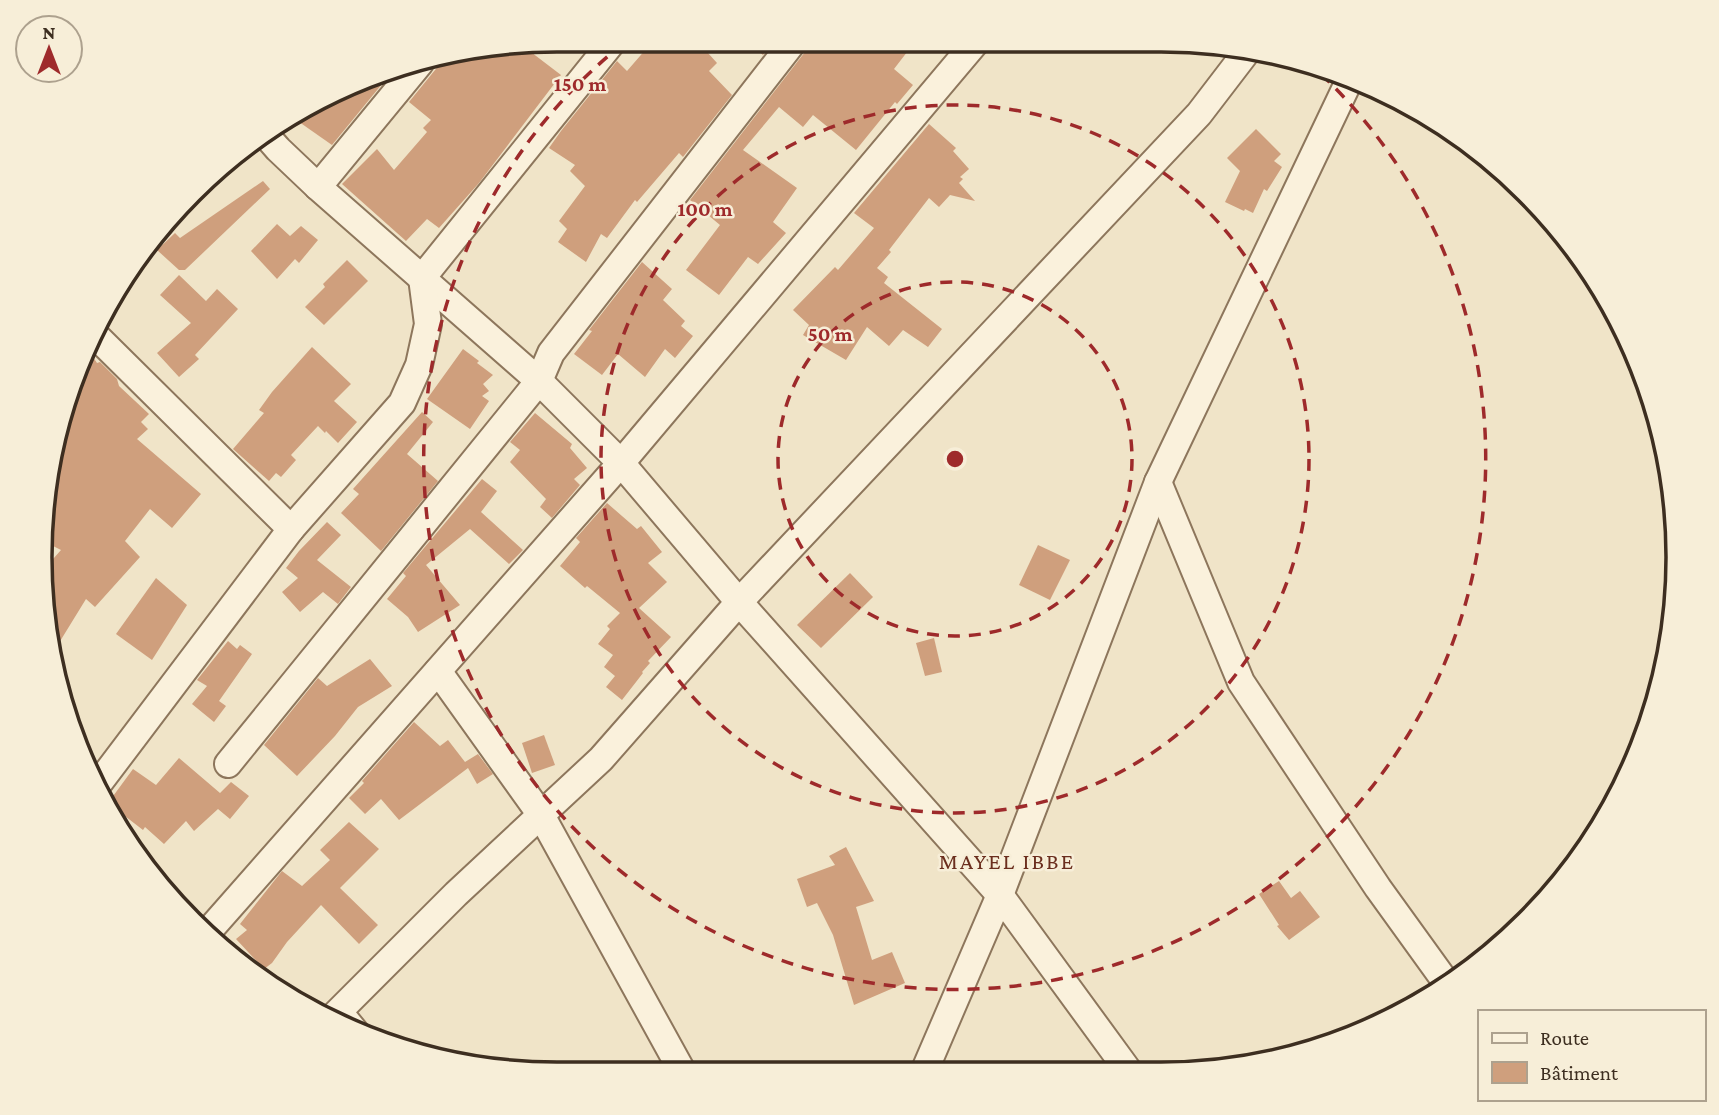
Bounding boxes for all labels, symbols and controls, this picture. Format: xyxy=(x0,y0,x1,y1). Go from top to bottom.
north arrow xyxy=(14,14,84,84)
text: N xyxy=(43,22,56,43)
text: 150 m xyxy=(554,72,607,96)
text: 100 m xyxy=(677,197,733,221)
text: 50 m xyxy=(808,322,853,346)
centre of rings xyxy=(943,447,967,471)
district label: MAYEL IBBE xyxy=(939,848,1075,874)
legend xyxy=(1478,1010,1705,1101)
text: Route xyxy=(1540,1026,1589,1050)
text: Bâtiment xyxy=(1540,1061,1619,1085)

